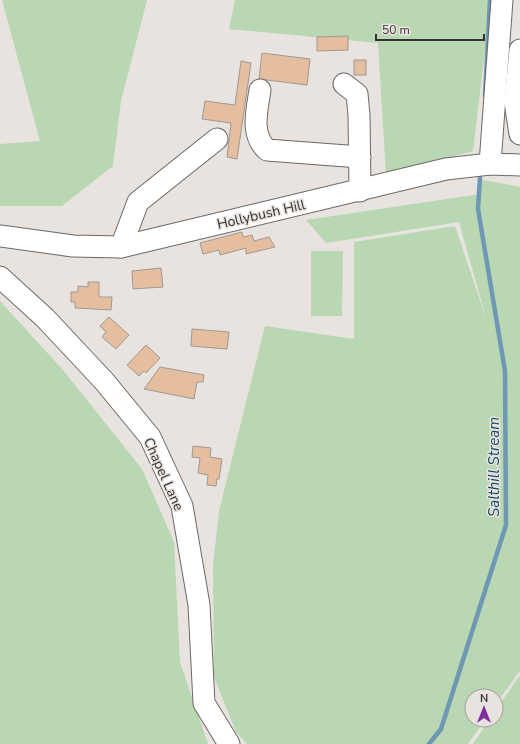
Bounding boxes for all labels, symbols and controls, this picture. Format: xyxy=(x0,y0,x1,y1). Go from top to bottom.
scale bar xyxy=(376,16,484,42)
text: 50 m xyxy=(382,22,410,38)
street label: Hollybush Hill xyxy=(215,195,308,234)
water label: Salthill Stream xyxy=(484,417,504,517)
street label: Chapel Lane xyxy=(139,434,188,514)
north arrow xyxy=(464,688,504,728)
text: N xyxy=(480,691,488,706)

